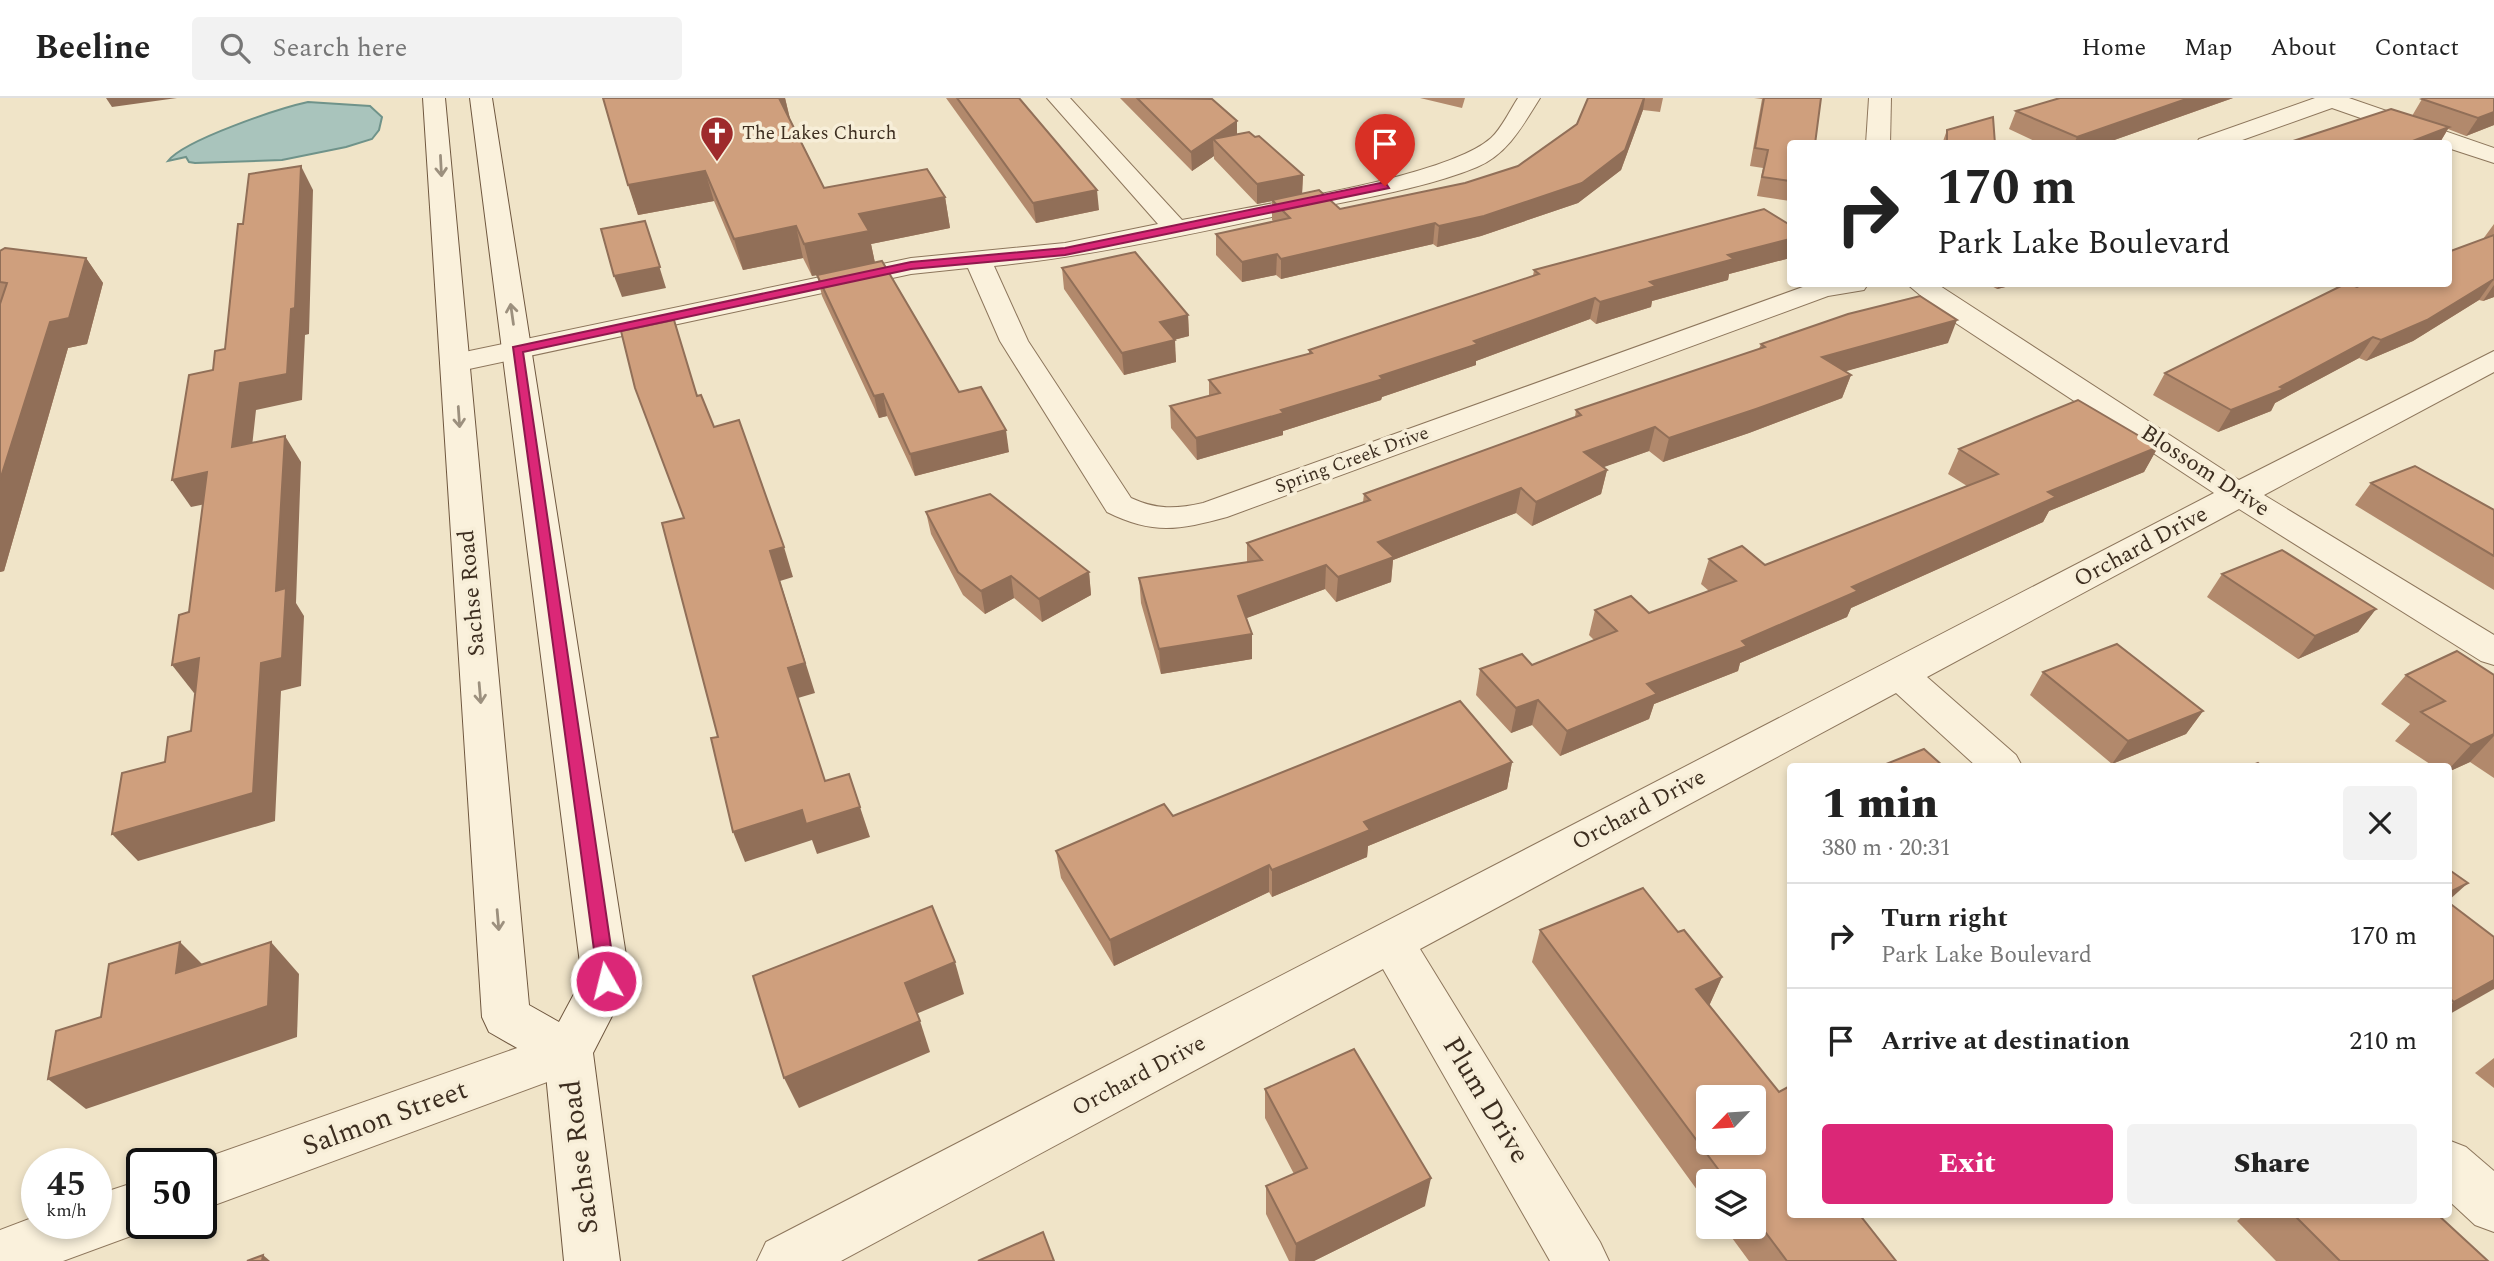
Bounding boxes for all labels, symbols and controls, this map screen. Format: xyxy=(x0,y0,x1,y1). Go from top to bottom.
search box xyxy=(192,17,682,80)
text: Beeline xyxy=(35,23,150,73)
text: Search here xyxy=(272,28,407,68)
icon: search xyxy=(216,29,254,67)
text: Home xyxy=(2081,30,2146,66)
text: Map xyxy=(2184,30,2232,66)
text: About xyxy=(2270,30,2336,66)
text: Contact xyxy=(2374,30,2459,66)
church icon: The Lakes Church xyxy=(698,114,736,163)
pin xyxy=(1355,114,1415,186)
place label: The Lakes Church xyxy=(742,119,897,148)
icon: arrive xyxy=(1366,125,1404,163)
text: 170 m xyxy=(1937,151,2076,226)
one-way arrow xyxy=(435,154,448,177)
icon: right xyxy=(1822,168,1913,259)
text: Park Lake Boulevard xyxy=(1937,219,2231,268)
one-way arrow xyxy=(505,303,518,326)
one-way arrow xyxy=(452,405,465,428)
street label: Blossom Drive xyxy=(2133,416,2277,526)
street label: Spring Creek Drive xyxy=(1271,419,1433,501)
street label: Orchard Drive xyxy=(2068,497,2214,597)
street label: Sachse Road xyxy=(449,528,495,658)
one-way arrow xyxy=(474,681,487,704)
street label: Orchard Drive xyxy=(1566,760,1712,860)
text: 1 min xyxy=(1822,773,1938,836)
button: close xyxy=(2343,786,2417,860)
text: 380 m · 20:31 xyxy=(1822,831,1951,866)
text: Turn right xyxy=(1881,898,2008,938)
one-way arrow xyxy=(492,908,505,930)
text: 170 m xyxy=(2349,916,2417,956)
icon: right xyxy=(1822,917,1860,955)
text: Park Lake Boulevard xyxy=(1881,938,2092,973)
position arrow xyxy=(569,944,643,1018)
text: Arrive at destination xyxy=(1881,1021,2130,1061)
text: 210 m xyxy=(2349,1021,2417,1061)
icon: arrive xyxy=(1822,1022,1860,1060)
street label: Orchard Drive xyxy=(1066,1026,1212,1126)
street label: Plum Drive xyxy=(1431,1028,1541,1172)
street label: Salmon Street xyxy=(296,1068,474,1168)
street label: Sachse Road xyxy=(549,1078,611,1236)
north arrow xyxy=(1696,1085,1766,1155)
map controls xyxy=(1696,1085,1766,1239)
button: Exit xyxy=(1822,1124,2113,1204)
button: Share xyxy=(2127,1124,2417,1204)
speed limit sign: 50 xyxy=(126,1148,217,1239)
text: 45 xyxy=(47,1158,86,1211)
button: layers xyxy=(1696,1169,1766,1239)
text: km/h xyxy=(46,1197,87,1224)

